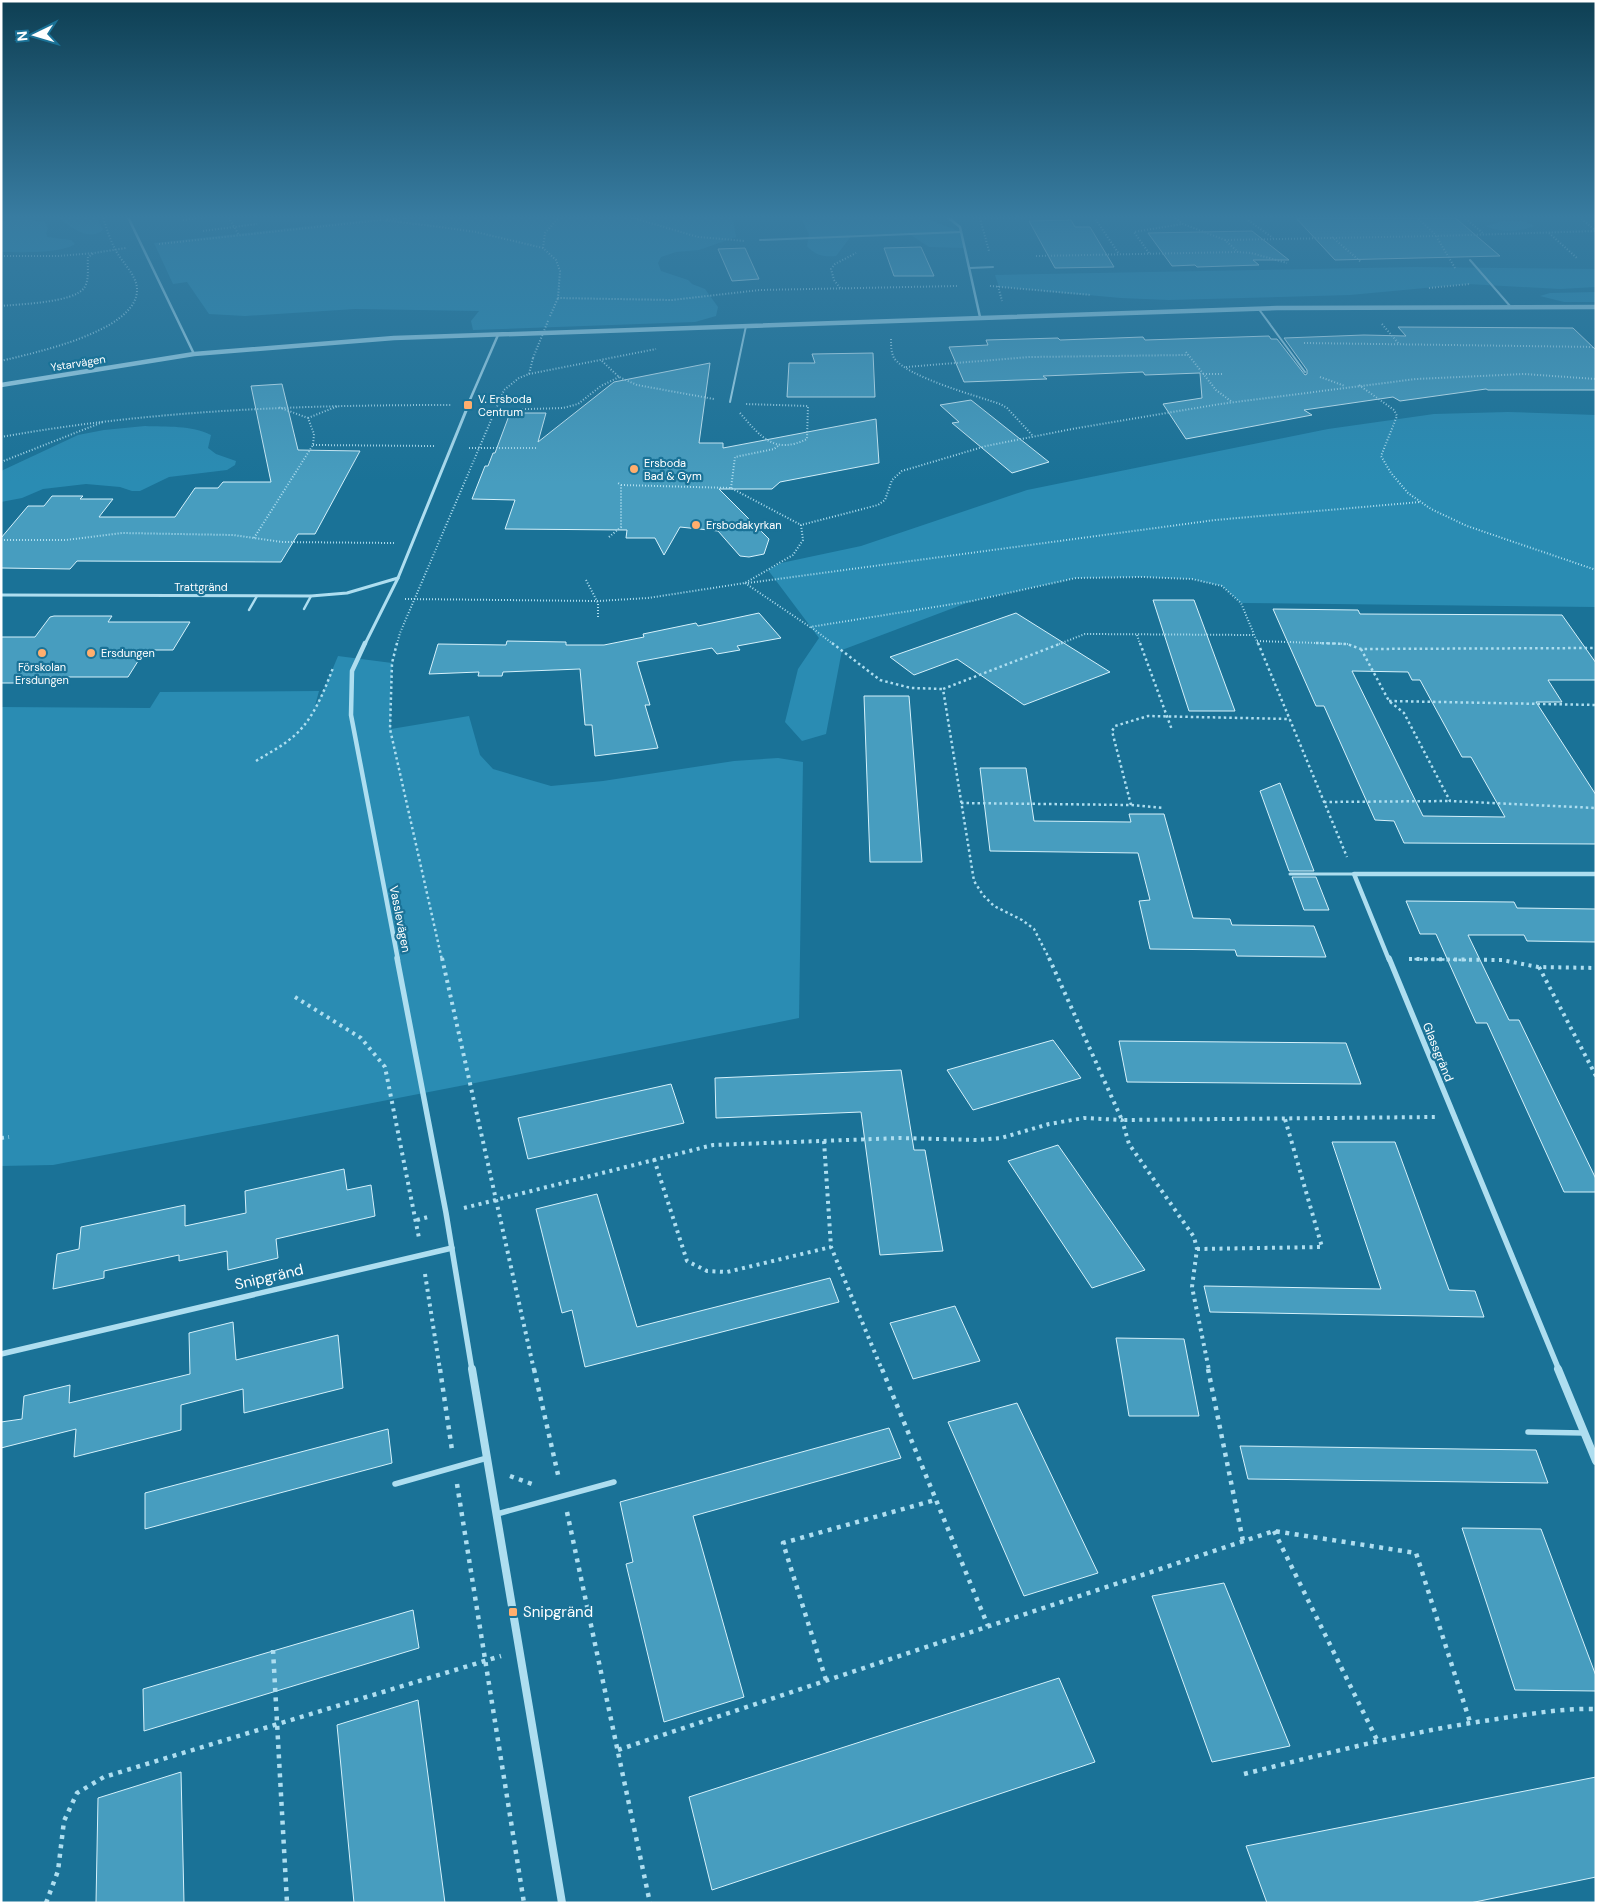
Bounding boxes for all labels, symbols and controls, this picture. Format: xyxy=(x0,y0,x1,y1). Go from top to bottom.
north arrow xyxy=(10,10,60,60)
text: N xyxy=(13,30,31,42)
street label: Ystarvägen xyxy=(50,352,106,374)
place label: V. Ersboda Centrum xyxy=(478,392,532,419)
marker: V. Ersboda Centrum xyxy=(462,399,474,411)
place label: Ersboda Bad & Gym xyxy=(644,456,702,483)
marker: Ersboda Bad & Gym xyxy=(628,463,640,475)
place label: Ersbodakyrkan xyxy=(706,518,782,532)
marker: Ersbodakyrkan xyxy=(690,519,702,531)
street label: Trattgränd xyxy=(174,580,228,594)
place label: Ersdungen xyxy=(101,646,155,660)
marker: Förskolan Ersdungen xyxy=(36,647,48,659)
marker: Ersdungen xyxy=(85,647,97,659)
place label: Förskolan Ersdungen xyxy=(15,660,69,687)
street label: Vasslevägen xyxy=(386,884,414,954)
street label: Glassgränd xyxy=(1419,1020,1457,1084)
street label: Snipgränd xyxy=(233,1259,305,1295)
place label: Snipgränd xyxy=(523,1602,593,1622)
marker: Snipgränd xyxy=(507,1606,519,1618)

